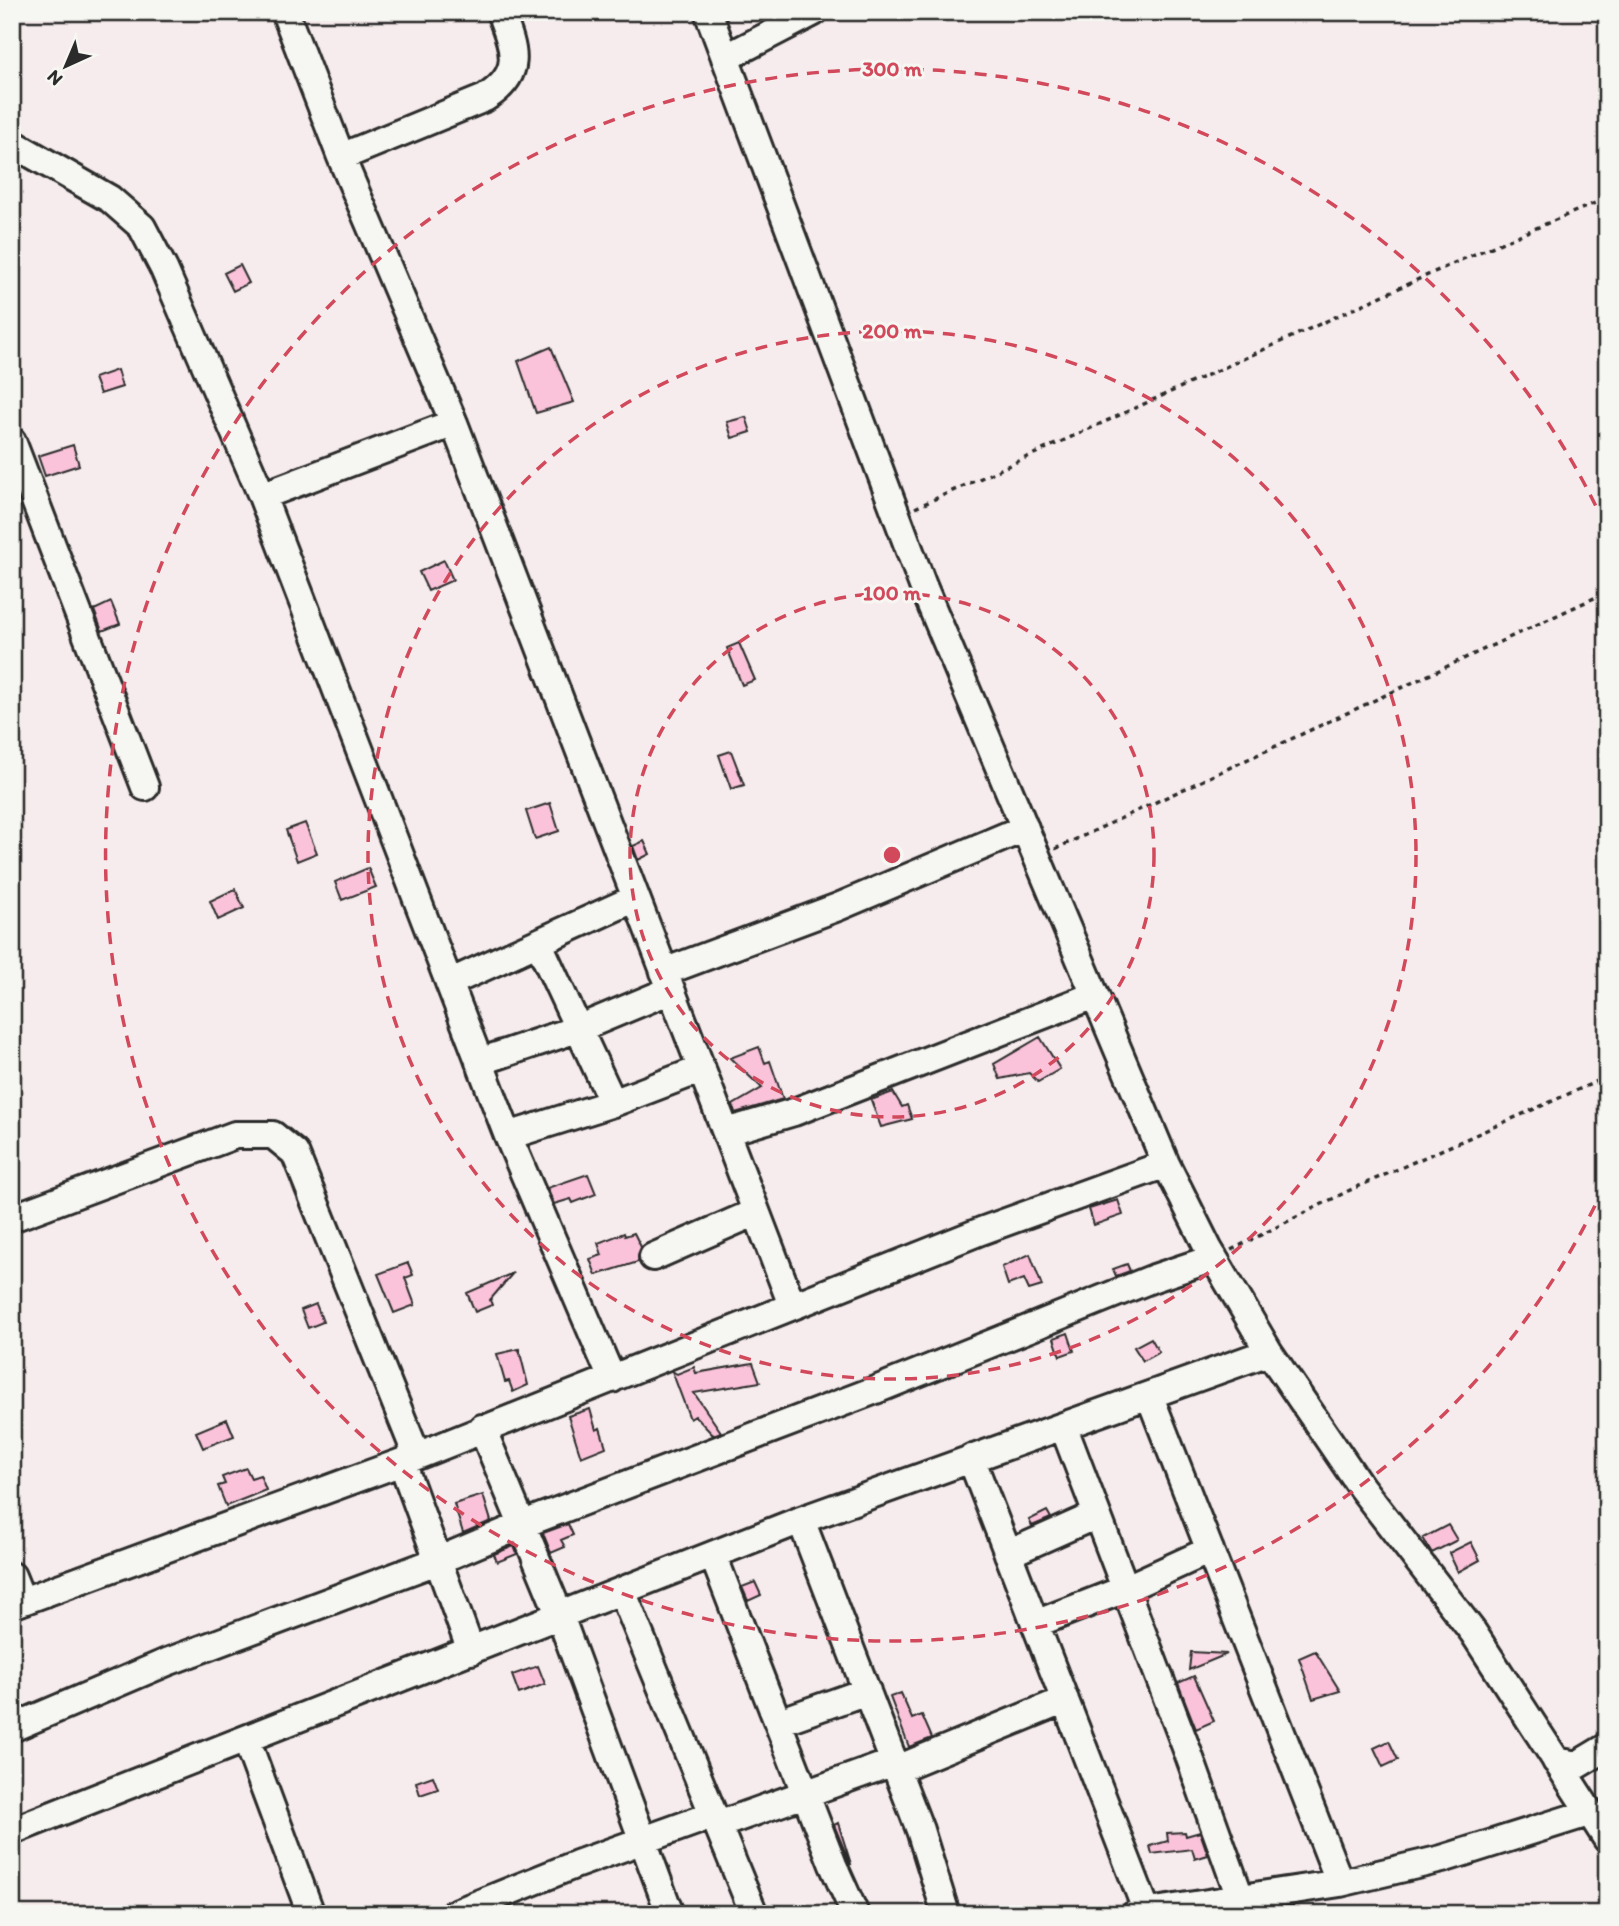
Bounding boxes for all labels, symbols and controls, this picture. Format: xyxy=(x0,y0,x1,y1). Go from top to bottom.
north arrow xyxy=(32,32,102,102)
text: 300 m xyxy=(862,56,922,81)
text: N xyxy=(42,65,67,91)
text: 200 m xyxy=(862,318,922,343)
text: 100 m xyxy=(863,580,921,605)
centre of rings xyxy=(880,843,904,867)

